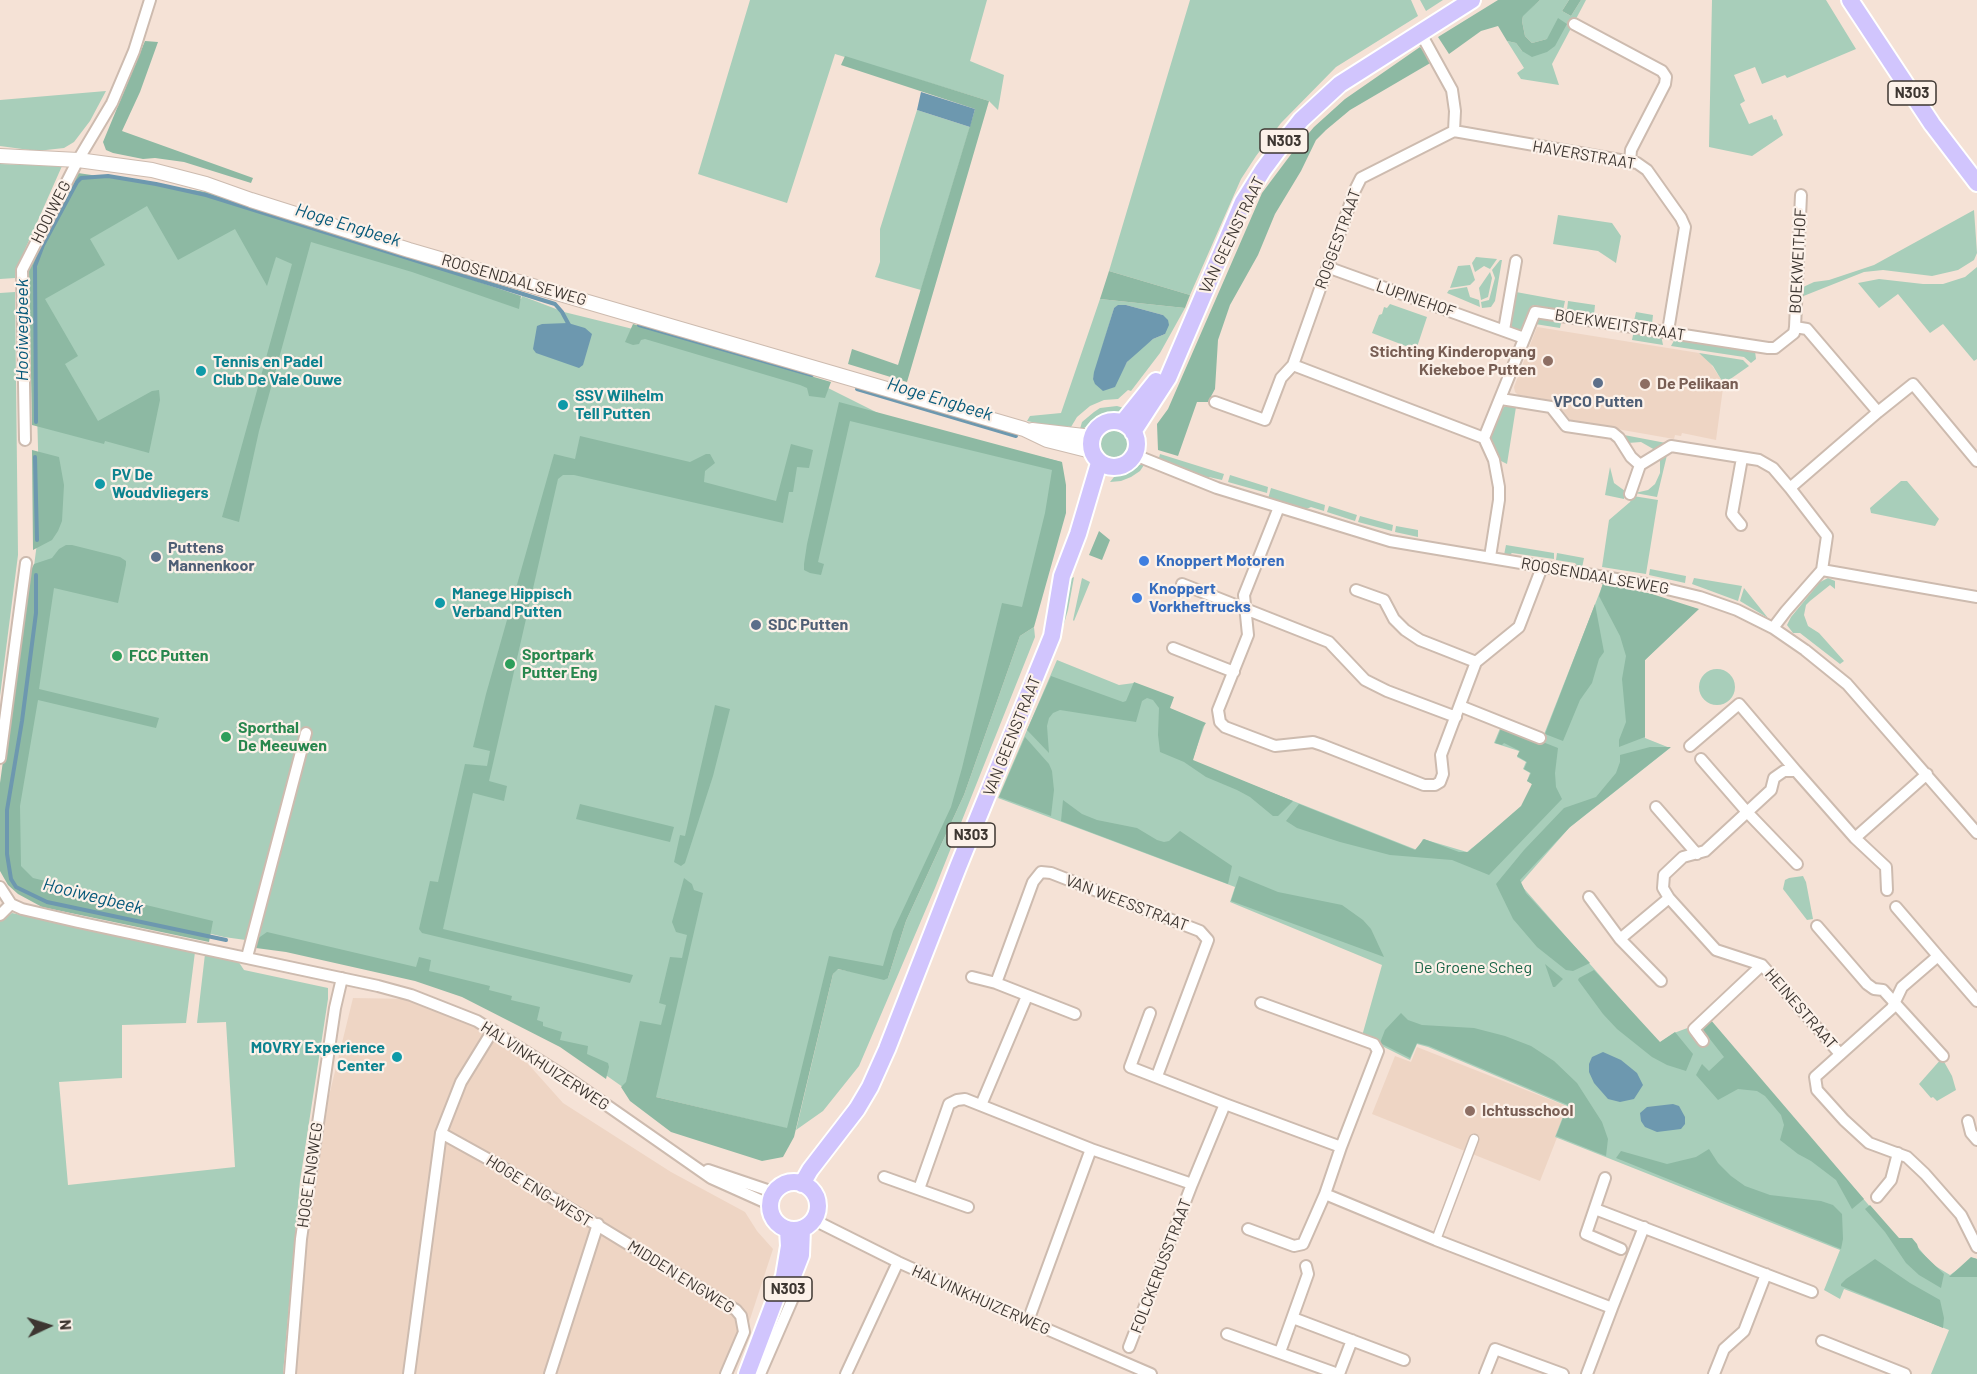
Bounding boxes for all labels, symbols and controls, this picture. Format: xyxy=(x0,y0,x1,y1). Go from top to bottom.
road number: N303 xyxy=(1888,81,1936,105)
road number: N303 xyxy=(1260,129,1308,153)
street label: HAVERSTRAAT xyxy=(1531,137,1637,173)
street label: VAN GEENSTRAAT xyxy=(1195,173,1269,297)
street label: HOOIWEG xyxy=(27,177,75,247)
street label: ROGGESTRAAT xyxy=(1311,186,1365,292)
water label: Hoge Engbeek xyxy=(293,199,403,251)
street label: BOEKWEITHOF xyxy=(1786,208,1810,314)
street label: ROOSENDAALSEWEG xyxy=(439,250,589,310)
street label: LUPINEHOF xyxy=(1374,276,1458,322)
water label: Hooiwegbeek xyxy=(11,279,33,381)
street label: BOEKWEITSTRAAT xyxy=(1553,305,1687,345)
place label: Stichting Kinderopvang Kiekeboe Putten xyxy=(1370,342,1536,380)
place label: Tennis en Padel Club De Vale Ouwe xyxy=(213,352,342,390)
marker: Stichting Kinderopvang Kiekeboe Putten xyxy=(1541,354,1555,368)
marker: Tennis en Padel Club De Vale Ouwe xyxy=(194,364,208,378)
water label: Hoge Engbeek xyxy=(885,373,995,425)
place label: De Pelikaan xyxy=(1657,374,1738,394)
marker: VPCO Putten xyxy=(1591,376,1605,390)
marker: De Pelikaan xyxy=(1638,377,1652,391)
place label: SSV Wilhelm Tell Putten xyxy=(575,386,664,424)
place label: VPCO Putten xyxy=(1553,392,1643,412)
marker: SSV Wilhelm Tell Putten xyxy=(556,398,570,412)
place label: PV De Woudvliegers xyxy=(112,465,208,503)
marker: PV De Woudvliegers xyxy=(93,477,107,491)
place label: Puttens Mannenkoor xyxy=(168,538,255,576)
marker: Puttens Mannenkoor xyxy=(149,550,163,564)
place label: Knoppert Motoren xyxy=(1156,551,1284,571)
marker: Knoppert Motoren xyxy=(1137,554,1151,568)
street label: ROOSENDAALSEWEG xyxy=(1520,554,1670,598)
place label: Knoppert Vorkheftrucks xyxy=(1149,579,1251,617)
place label: Manege Hippisch Verband Putten xyxy=(452,584,572,622)
marker: Knoppert Vorkheftrucks xyxy=(1130,591,1144,605)
marker: Manege Hippisch Verband Putten xyxy=(433,596,447,610)
place label: SDC Putten xyxy=(768,615,848,635)
marker: SDC Putten xyxy=(749,618,763,632)
place label: Sportpark Putter Eng xyxy=(522,645,597,683)
place label: FCC Putten xyxy=(129,646,208,666)
marker: FCC Putten xyxy=(110,649,124,663)
marker: Sportpark Putter Eng xyxy=(503,657,517,671)
street label: VAN GEENSTRAAT xyxy=(979,673,1045,799)
place label: Sporthal De Meeuwen xyxy=(238,718,327,756)
marker: Sporthal De Meeuwen xyxy=(219,730,233,744)
road number: N303 xyxy=(947,823,995,847)
street label: VAN WEESSTRAAT xyxy=(1063,871,1191,935)
water label: Hooiwegbeek xyxy=(41,873,145,919)
park label: De Groene Scheg xyxy=(1414,958,1532,978)
street label: HEINESTRAAT xyxy=(1761,965,1841,1053)
street label: HALVINKHUIZERWEG xyxy=(477,1017,613,1115)
place label: MOVRY Experience Center xyxy=(251,1038,385,1076)
marker: MOVRY Experience Center xyxy=(390,1050,404,1064)
place label: Ichtusschool xyxy=(1482,1101,1573,1121)
marker: Ichtusschool xyxy=(1463,1104,1477,1118)
street label: HOGE ENGWEG xyxy=(293,1121,327,1229)
street label: HOGE ENG-WEST xyxy=(482,1151,596,1231)
street label: FOLCKERUSSTRAAT xyxy=(1126,1196,1196,1336)
street label: MIDDEN ENGWEG xyxy=(624,1236,738,1318)
street label: HALVINKHUIZERWEG xyxy=(909,1261,1053,1339)
road number: N303 xyxy=(764,1277,812,1301)
north arrow xyxy=(18,1296,78,1356)
text: N xyxy=(57,1319,76,1331)

